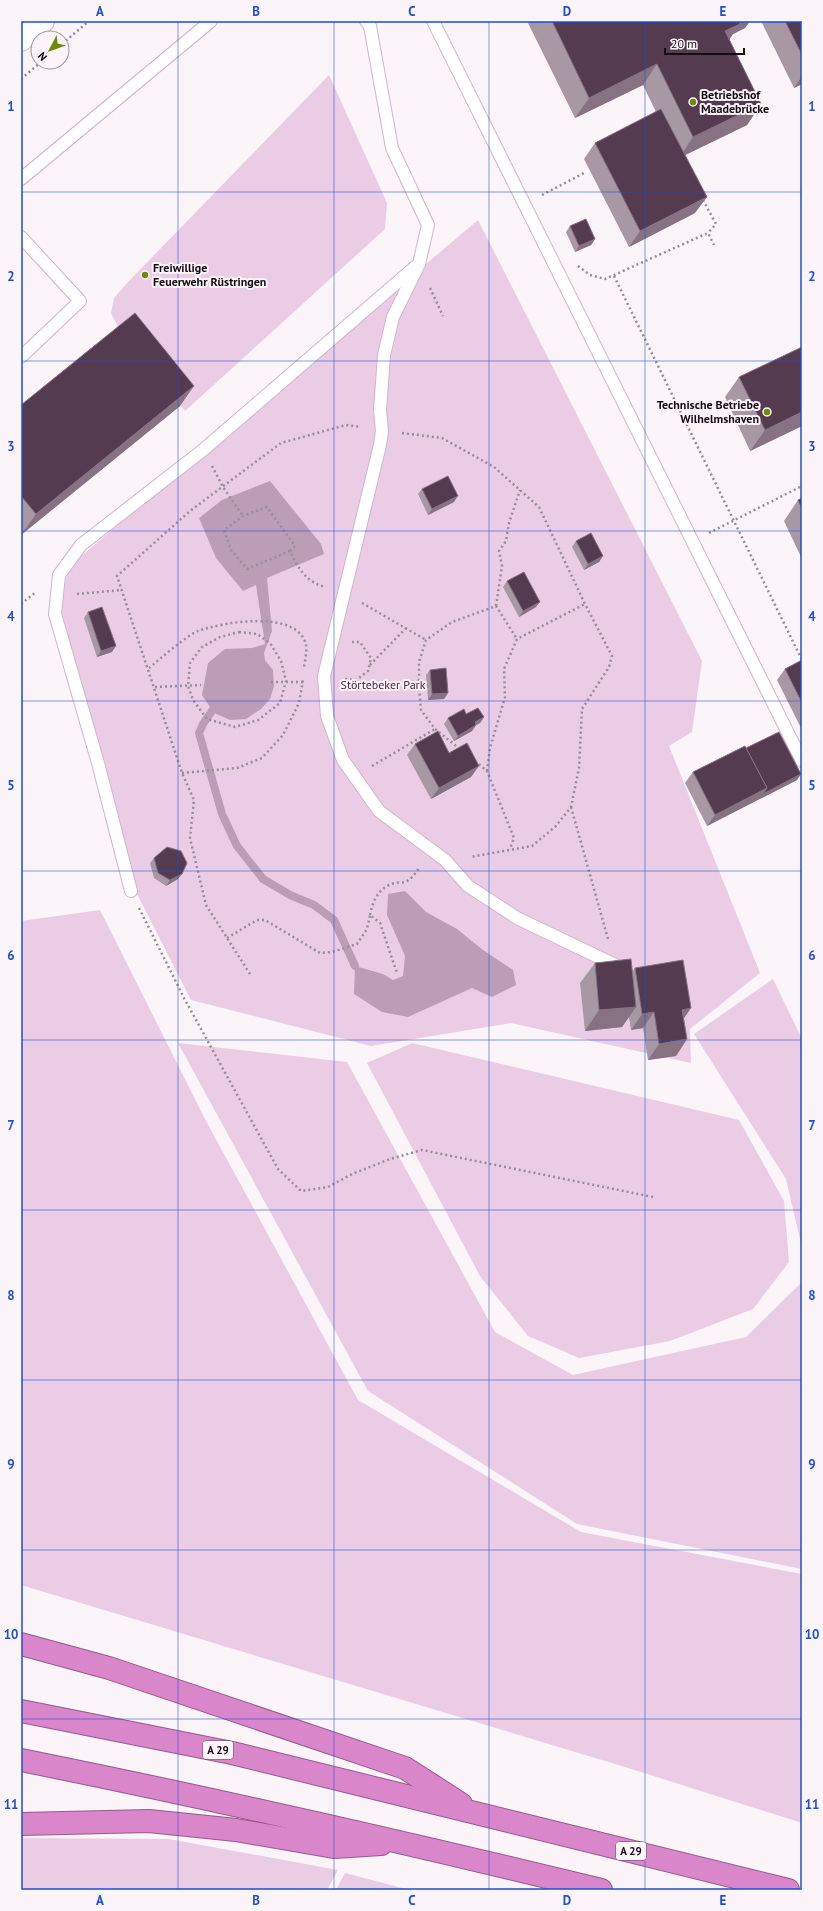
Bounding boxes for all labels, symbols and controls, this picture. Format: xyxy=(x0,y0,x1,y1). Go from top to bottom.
text: A xyxy=(96,3,104,20)
text: B xyxy=(252,3,260,20)
text: C xyxy=(408,3,416,20)
text: D xyxy=(563,3,571,20)
text: E xyxy=(720,3,727,20)
north arrow xyxy=(30,30,70,70)
scale bar xyxy=(665,30,744,56)
text: 20 m xyxy=(671,36,697,51)
text: N xyxy=(35,49,50,64)
place label: Betriebshof Maadebrücke xyxy=(701,87,769,116)
marker: Betriebshof Maadebrücke xyxy=(688,97,698,107)
text: 1 xyxy=(7,98,15,115)
text: 1 xyxy=(808,98,816,115)
place label: Freiwillige Feuerwehr Rüstringen xyxy=(153,260,266,289)
text: 2 xyxy=(7,268,15,285)
text: 2 xyxy=(808,268,816,285)
marker: Freiwillige Feuerwehr Rüstringen xyxy=(140,270,150,280)
place label: Technische Betriebe Wilhelmshaven xyxy=(657,397,759,426)
marker: Technische Betriebe Wilhelmshaven xyxy=(762,407,772,417)
text: 3 xyxy=(7,438,15,455)
text: 3 xyxy=(808,438,816,455)
text: 4 xyxy=(7,608,15,625)
text: 4 xyxy=(808,608,816,625)
park label: Störtebeker Park xyxy=(341,677,426,692)
text: 5 xyxy=(7,777,15,794)
text: 5 xyxy=(808,777,816,794)
text: 6 xyxy=(7,947,15,964)
text: 6 xyxy=(808,947,816,964)
text: 7 xyxy=(7,1117,15,1134)
text: 7 xyxy=(808,1117,816,1134)
text: 8 xyxy=(7,1287,15,1304)
text: 8 xyxy=(808,1287,816,1304)
text: 9 xyxy=(7,1456,15,1473)
text: 9 xyxy=(808,1456,816,1473)
text: 10 xyxy=(4,1626,18,1643)
text: 10 xyxy=(805,1626,819,1643)
road number: A 29 xyxy=(203,1741,233,1759)
text: 11 xyxy=(4,1796,18,1813)
text: 11 xyxy=(805,1796,819,1813)
road number: A 29 xyxy=(616,1842,646,1860)
text: A xyxy=(96,1892,104,1909)
text: B xyxy=(252,1892,260,1909)
text: C xyxy=(408,1892,416,1909)
text: D xyxy=(563,1892,571,1909)
text: E xyxy=(720,1892,727,1909)

